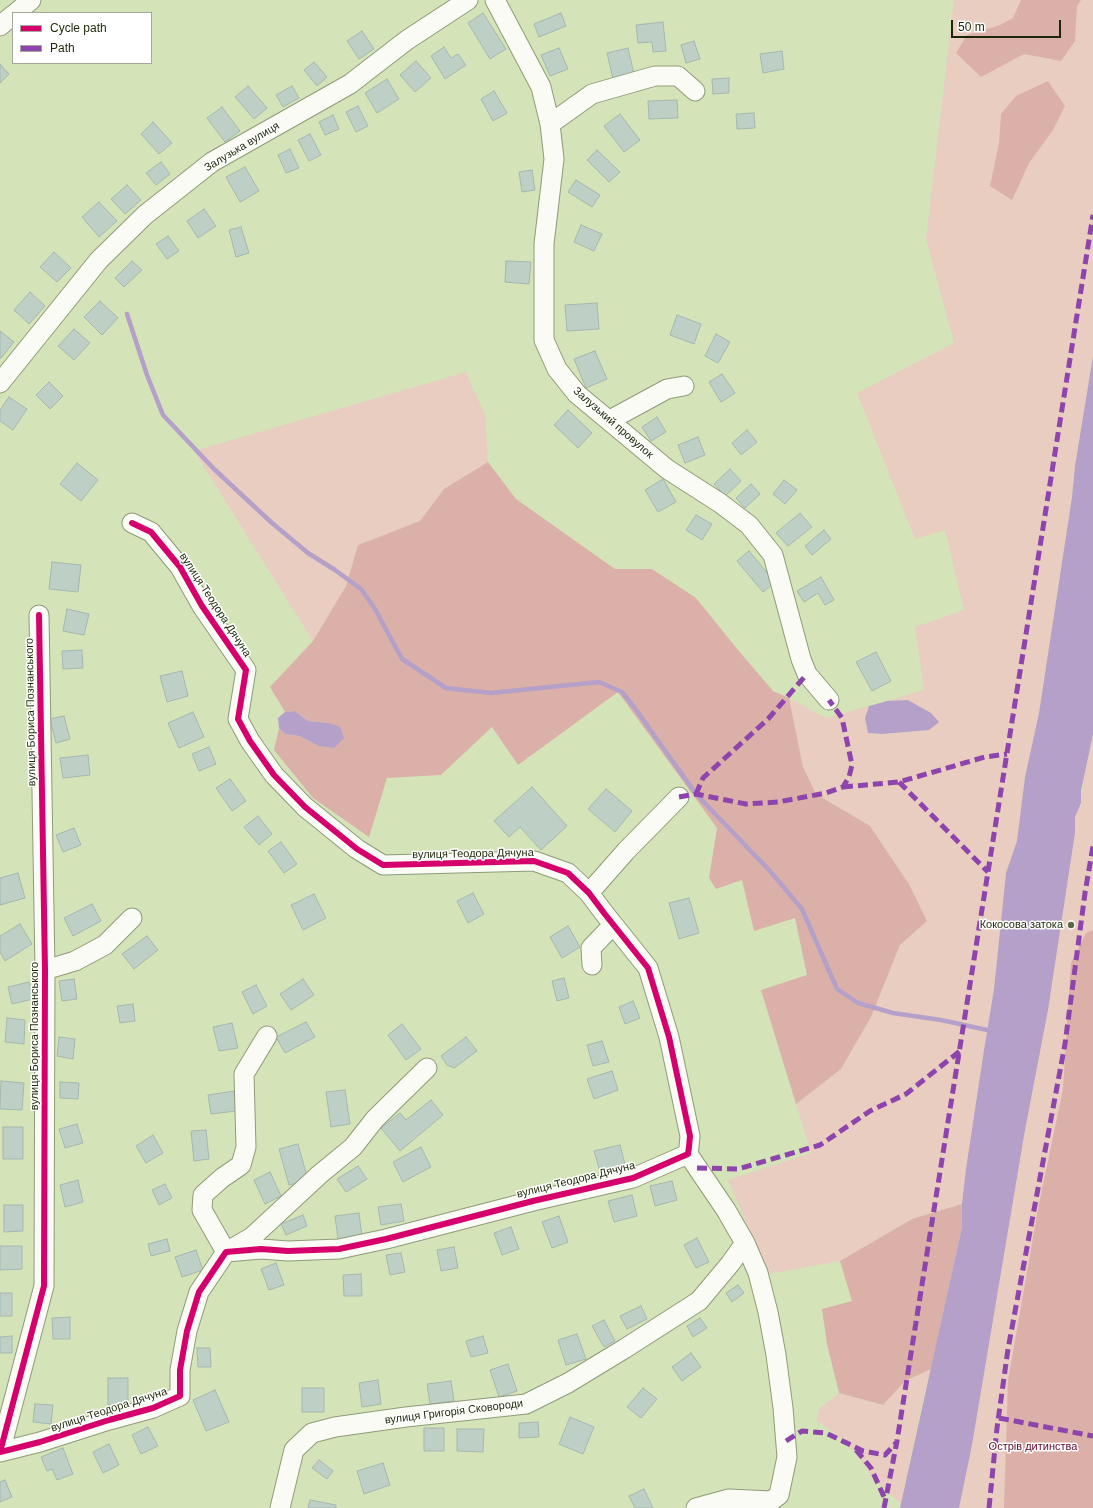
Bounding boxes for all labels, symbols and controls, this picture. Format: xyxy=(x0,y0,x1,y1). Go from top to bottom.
legend xyxy=(12,12,152,64)
scale bar xyxy=(953,12,1063,38)
text: 50 m xyxy=(958,20,985,34)
text: Cycle path xyxy=(50,21,107,35)
text: Path xyxy=(50,41,75,55)
street label: Залузька вулиця xyxy=(202,119,282,175)
street label: Залузький провулок xyxy=(570,385,656,461)
street label: вулиця Теодора Дячуна xyxy=(176,550,254,660)
street label: вулиця Бориса Познанського xyxy=(23,638,39,786)
street label: вулиця Теодора Дячуна xyxy=(412,846,534,862)
place label: Кокосова затока xyxy=(980,918,1063,932)
marker: Кокосова затока xyxy=(1066,920,1076,930)
street label: вулиця Бориса Познанського xyxy=(28,962,42,1110)
street label: вулиця Теодора Дячуна xyxy=(515,1159,637,1201)
street label: вулиця Теодора Дячуна xyxy=(49,1385,169,1435)
street label: вулиця Григорія Сковороди xyxy=(384,1397,524,1427)
park label: Острів дитинства xyxy=(989,1440,1077,1454)

